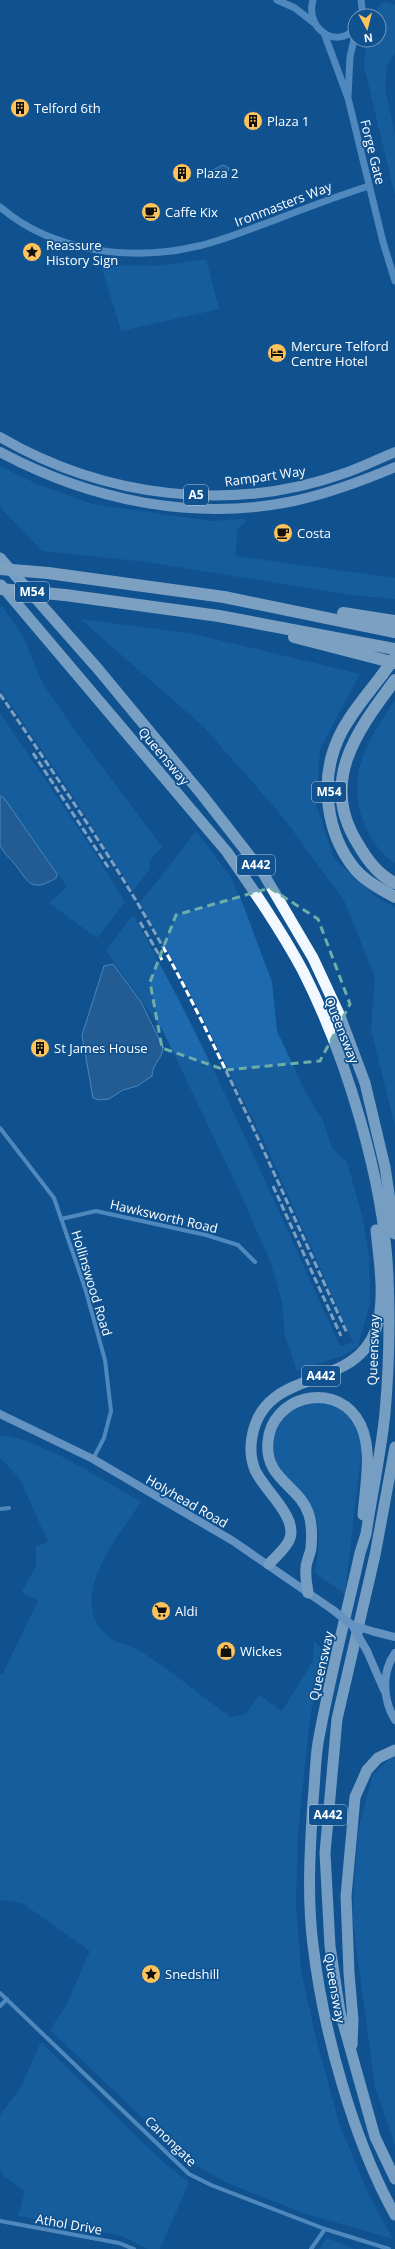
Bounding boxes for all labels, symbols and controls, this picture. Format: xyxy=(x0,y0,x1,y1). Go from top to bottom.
north arrow xyxy=(347,8,387,48)
text: N xyxy=(363,30,374,46)
building icon: Telford 6th xyxy=(9,97,31,119)
place label: Telford 6th xyxy=(34,99,101,117)
building icon: Plaza 1 xyxy=(242,110,264,132)
place label: Plaza 1 xyxy=(267,112,309,130)
street label: Forge Gate xyxy=(356,118,390,186)
building icon: Plaza 2 xyxy=(171,162,193,184)
place label: Plaza 2 xyxy=(196,164,238,182)
street label: Ironmasters Way xyxy=(232,177,335,231)
cafe icon: Caffe Kix xyxy=(140,201,162,223)
place label: Caffe Kix xyxy=(165,203,218,221)
place label: Reassure History Sign xyxy=(46,236,118,269)
place icon: Reassure History Sign xyxy=(21,241,43,263)
place label: Mercure Telford Centre Hotel xyxy=(291,337,389,370)
hotel icon: Mercure Telford Centre Hotel xyxy=(266,342,288,364)
street label: Rampart Way xyxy=(223,461,307,491)
road number: A5 xyxy=(184,485,208,505)
cafe icon: Costa xyxy=(272,522,294,544)
place label: Costa xyxy=(297,524,331,542)
road number: M54 xyxy=(15,582,49,602)
street label: Queensway xyxy=(134,723,194,789)
road number: M54 xyxy=(312,782,346,802)
road number: A442 xyxy=(237,855,275,875)
street label: Queensway xyxy=(320,994,364,1067)
building icon: St James House xyxy=(29,1037,51,1059)
place label: St James House xyxy=(54,1039,148,1057)
street label: Hawksworth Road xyxy=(108,1195,220,1237)
street label: Hollinswood Road xyxy=(67,1228,117,1338)
street label: Queensway xyxy=(363,1314,383,1386)
road number: A442 xyxy=(302,1366,340,1386)
street label: Holyhead Road xyxy=(143,1470,231,1532)
supermarket icon: Aldi xyxy=(150,1600,172,1622)
place label: Aldi xyxy=(175,1602,198,1620)
street label: Queensway xyxy=(304,1629,338,1702)
shop icon: Wickes xyxy=(215,1640,237,1662)
place label: Wickes xyxy=(240,1642,282,1660)
road number: A442 xyxy=(309,1805,347,1825)
street label: Queensway xyxy=(320,1952,350,2025)
place icon: Snedshill xyxy=(140,1963,162,1985)
place label: Snedshill xyxy=(165,1965,219,1983)
street label: Canongate xyxy=(141,2112,201,2170)
street label: Athol Drive xyxy=(34,2209,104,2239)

